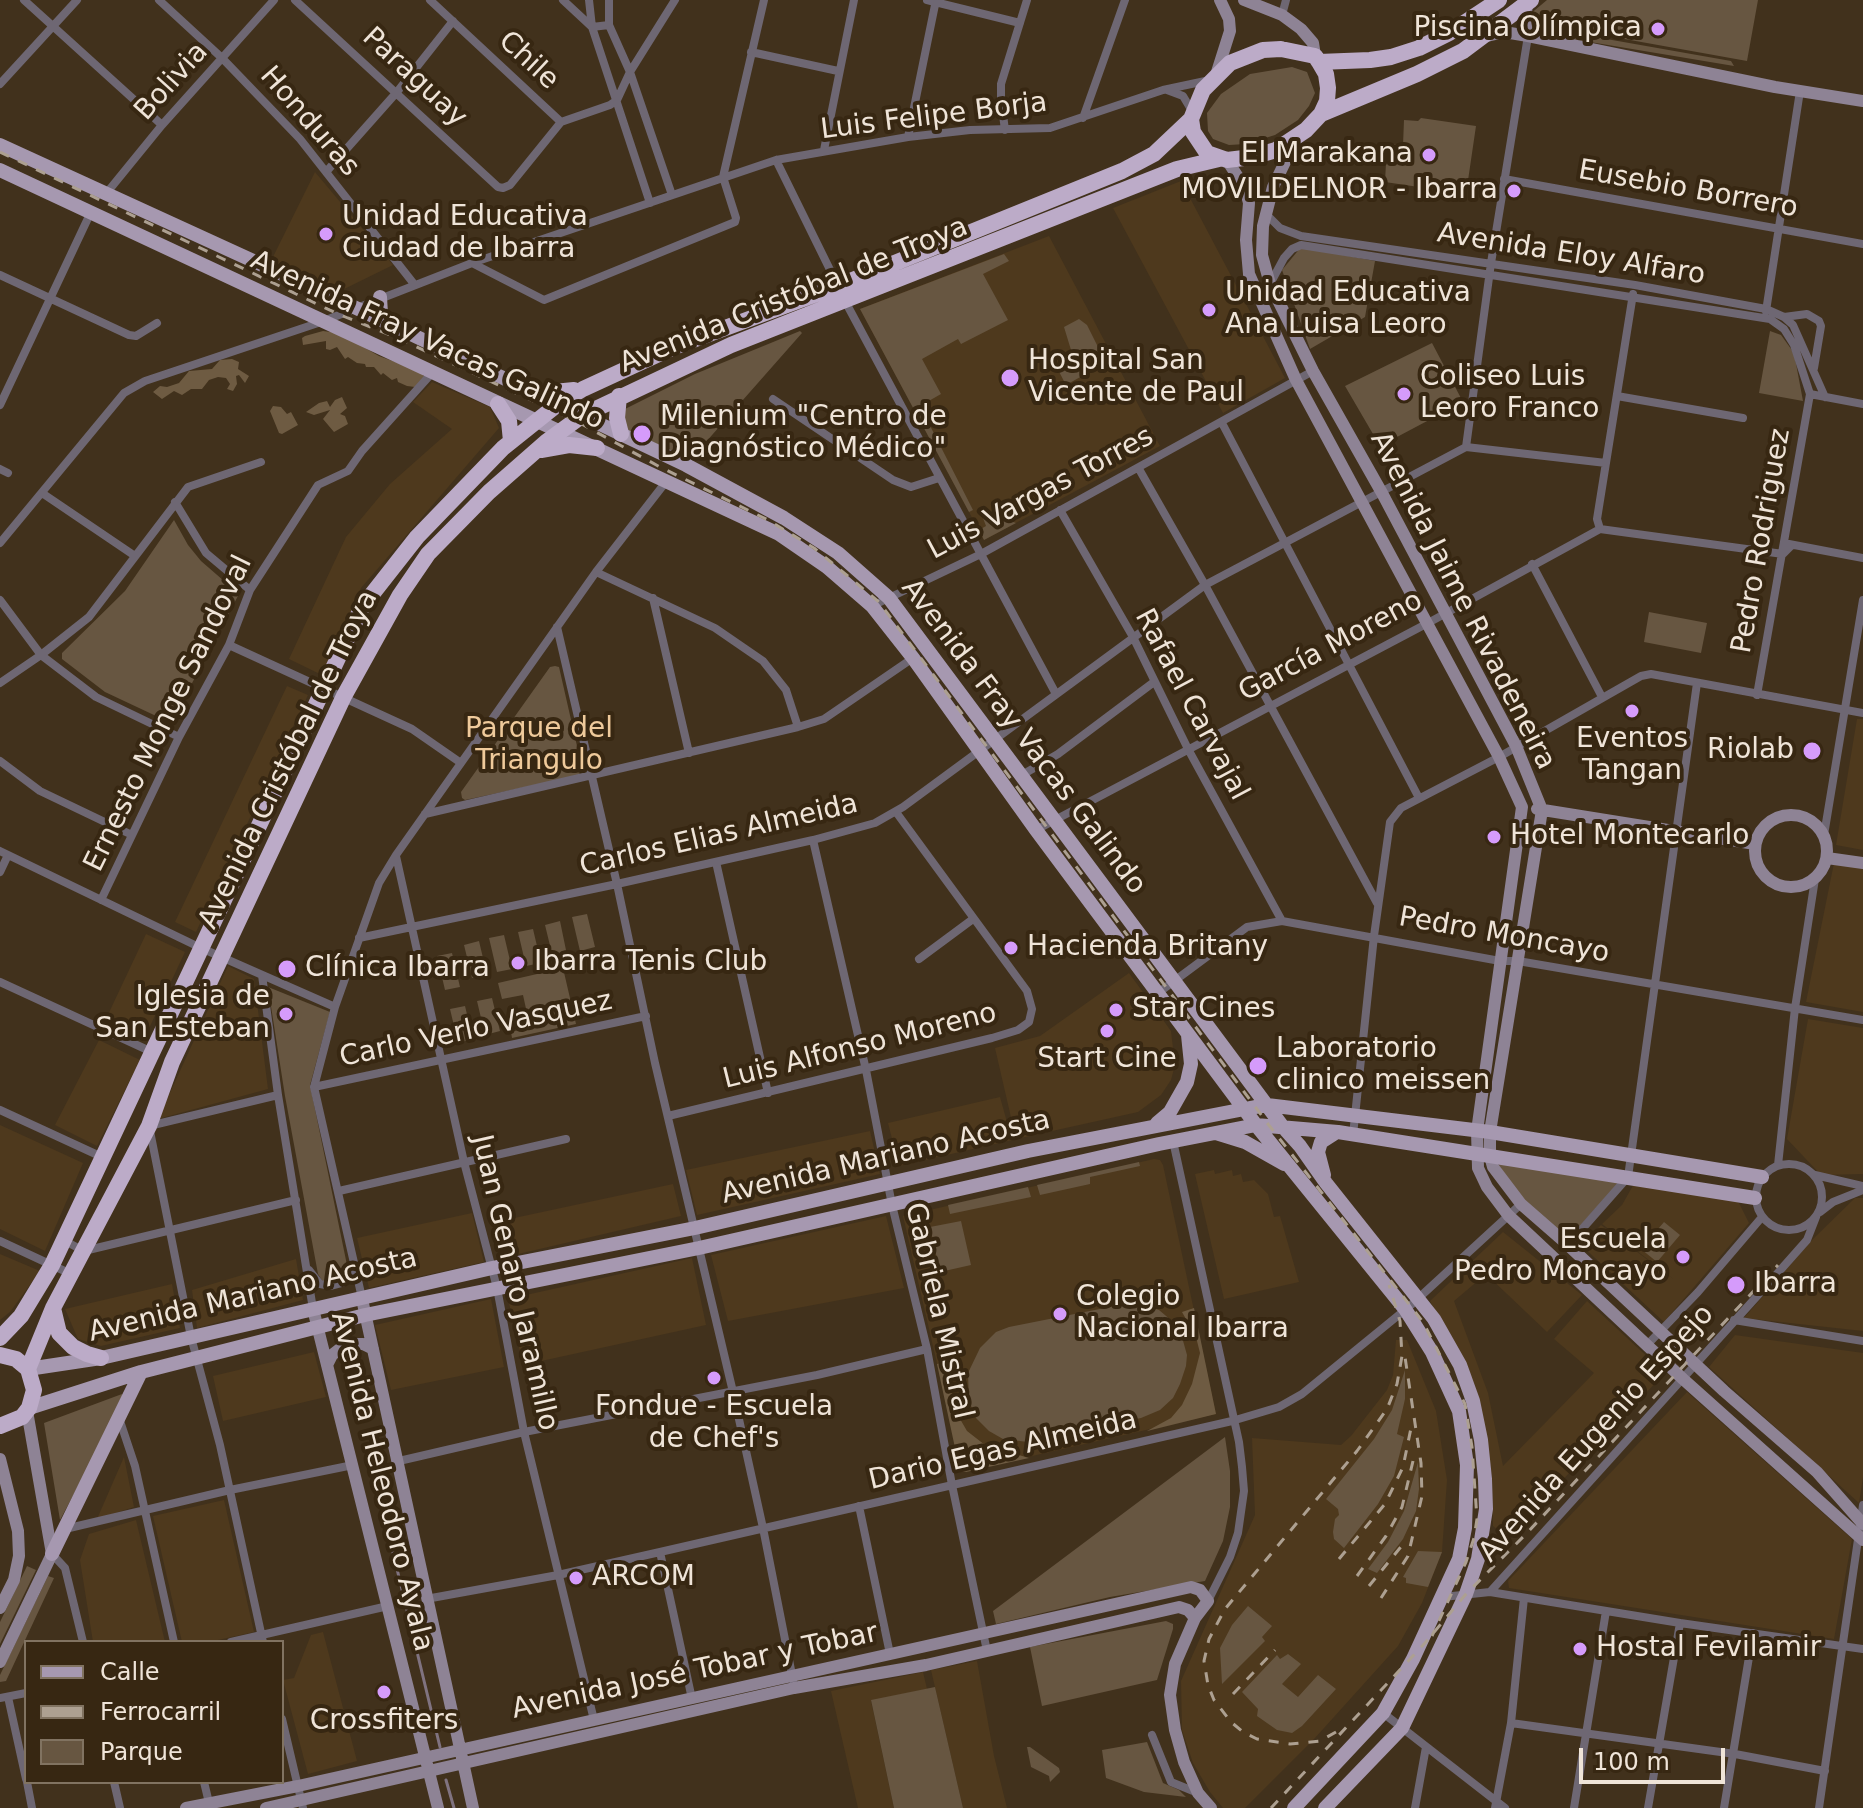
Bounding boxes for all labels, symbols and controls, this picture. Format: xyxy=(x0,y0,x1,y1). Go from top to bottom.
place label: Piscina Olímpica xyxy=(1413,12,1642,46)
marker: Piscina Olímpica xyxy=(1649,20,1667,38)
street label: Paraguay xyxy=(355,21,473,135)
street label: Chile xyxy=(491,25,565,97)
street label: Bolivia xyxy=(128,36,216,128)
street label: Honduras xyxy=(252,60,366,184)
street label: Luis Felipe Borja xyxy=(819,86,1049,148)
place label: El Marakana xyxy=(1241,138,1413,172)
marker: El Marakana xyxy=(1420,146,1438,164)
street label: Eusebio Borrero xyxy=(1576,154,1800,226)
place label: MOVILDELNOR - Ibarra xyxy=(1181,174,1498,208)
marker: MOVILDELNOR - Ibarra xyxy=(1505,182,1523,200)
place label: Unidad Educativa Ciudad de Ibarra xyxy=(342,201,588,267)
street label: Avenida Cristóbal de Troya xyxy=(615,211,973,381)
street label: Avenida Eloy Alfaro xyxy=(1435,217,1707,293)
marker: Unidad Educativa Ciudad de Ibarra xyxy=(317,225,335,243)
street label: Avenida Fray Vacas Galindo xyxy=(245,244,609,438)
place label: Unidad Educativa Ana Luisa Leoro xyxy=(1225,277,1471,343)
marker: Unidad Educativa Ana Luisa Leoro xyxy=(1200,301,1218,319)
place label: Hospital San Vicente de Paul xyxy=(1028,345,1244,411)
place label: Coliseo Luis Leoro Franco xyxy=(1420,361,1599,427)
marker: Hospital San Vicente de Paul xyxy=(999,367,1021,389)
marker: Coliseo Luis Leoro Franco xyxy=(1395,385,1413,403)
place label: Milenium "Centro de Diagnóstico Médico" xyxy=(660,401,947,467)
street label: Luis Vargas Torres xyxy=(922,420,1160,568)
marker: Milenium "Centro de Diagnóstico Médico" xyxy=(631,423,653,445)
street label: Avenida Jaime Rivadeneira xyxy=(1362,426,1562,776)
street label: Pedro Rodriguez xyxy=(1726,426,1798,656)
street label: Ernesto Monge Sandoval xyxy=(78,551,260,877)
street label: Avenida Fray Vacas Galindo xyxy=(893,573,1153,901)
street label: García Moreno xyxy=(1233,584,1429,710)
street label: Avenida Cristóbal de Troya xyxy=(192,585,386,935)
street label: Rafael Carvajal xyxy=(1126,604,1256,806)
marker: Eventos Tangan xyxy=(1623,702,1641,720)
park label: Parque del Triangulo xyxy=(465,713,613,779)
place label: Eventos Tangan xyxy=(1576,723,1688,789)
place label: Riolab xyxy=(1707,734,1794,768)
marker: Riolab xyxy=(1801,740,1823,762)
street label: Carlos Elias Almeida xyxy=(577,788,861,884)
place label: Hotel Montecarlo xyxy=(1510,820,1749,854)
marker: Hotel Montecarlo xyxy=(1485,828,1503,846)
street label: Pedro Moncayo xyxy=(1396,901,1612,971)
place label: Hacienda Britany xyxy=(1027,931,1268,965)
marker: Hacienda Britany xyxy=(1002,939,1020,957)
place label: Ibarra Tenis Club xyxy=(534,946,767,980)
place label: Clínica Ibarra xyxy=(305,952,490,986)
marker: Ibarra Tenis Club xyxy=(509,954,527,972)
marker: Clínica Ibarra xyxy=(276,958,298,980)
place label: Iglesia de San Esteban xyxy=(95,981,270,1047)
street label: Carlo Verlo Vasquez xyxy=(337,985,615,1075)
place label: Star Cines xyxy=(1132,993,1275,1027)
street label: Luis Alfonso Moreno xyxy=(720,997,1000,1097)
marker: Star Cines xyxy=(1107,1001,1125,1019)
marker: Iglesia de San Esteban xyxy=(277,1005,295,1023)
marker: Start Cine xyxy=(1098,1022,1116,1040)
place label: Laboratorio clinico meissen xyxy=(1276,1033,1490,1099)
place label: Start Cine xyxy=(1037,1043,1177,1077)
marker: Laboratorio clinico meissen xyxy=(1247,1055,1269,1077)
street label: Avenida Mariano Acosta xyxy=(718,1104,1054,1212)
street label: Juan Genaro Jaramillo xyxy=(464,1132,564,1434)
street label: Gabriela Mistral xyxy=(897,1200,979,1422)
place label: Escuela Pedro Moncayo xyxy=(1454,1224,1667,1290)
street label: Avenida Mariano Acosta xyxy=(85,1242,421,1350)
marker: Escuela Pedro Moncayo xyxy=(1674,1248,1692,1266)
place label: Ibarra xyxy=(1754,1268,1837,1302)
marker: Ibarra xyxy=(1725,1274,1747,1296)
place label: Colegio Nacional Ibarra xyxy=(1076,1281,1289,1347)
street label: Avenida Eugenio Espejo xyxy=(1472,1298,1722,1570)
marker: Colegio Nacional Ibarra xyxy=(1051,1305,1069,1323)
street label: Avenida Heleodoro Ayala xyxy=(323,1309,439,1655)
marker: Fondue - Escuela de Chef's xyxy=(705,1369,723,1387)
place label: Fondue - Escuela de Chef's xyxy=(595,1391,833,1457)
street label: Dario Egas Almeida xyxy=(866,1404,1140,1498)
place label: ARCOM xyxy=(592,1561,695,1595)
marker: ARCOM xyxy=(567,1569,585,1587)
street label: Avenida José Tobar y Tobar xyxy=(509,1617,881,1727)
place label: Hostal Fevilamir xyxy=(1596,1632,1821,1666)
legend xyxy=(24,1640,284,1784)
marker: Hostal Fevilamir xyxy=(1571,1640,1589,1658)
text: Calle xyxy=(100,1658,160,1686)
marker: Crossfiters xyxy=(375,1683,393,1701)
text: Ferrocarril xyxy=(100,1698,221,1726)
place label: Crossfiters xyxy=(310,1705,458,1739)
scale bar xyxy=(1583,1732,1729,1782)
text: Parque xyxy=(100,1738,183,1766)
text: 100 m xyxy=(1593,1748,1670,1776)

